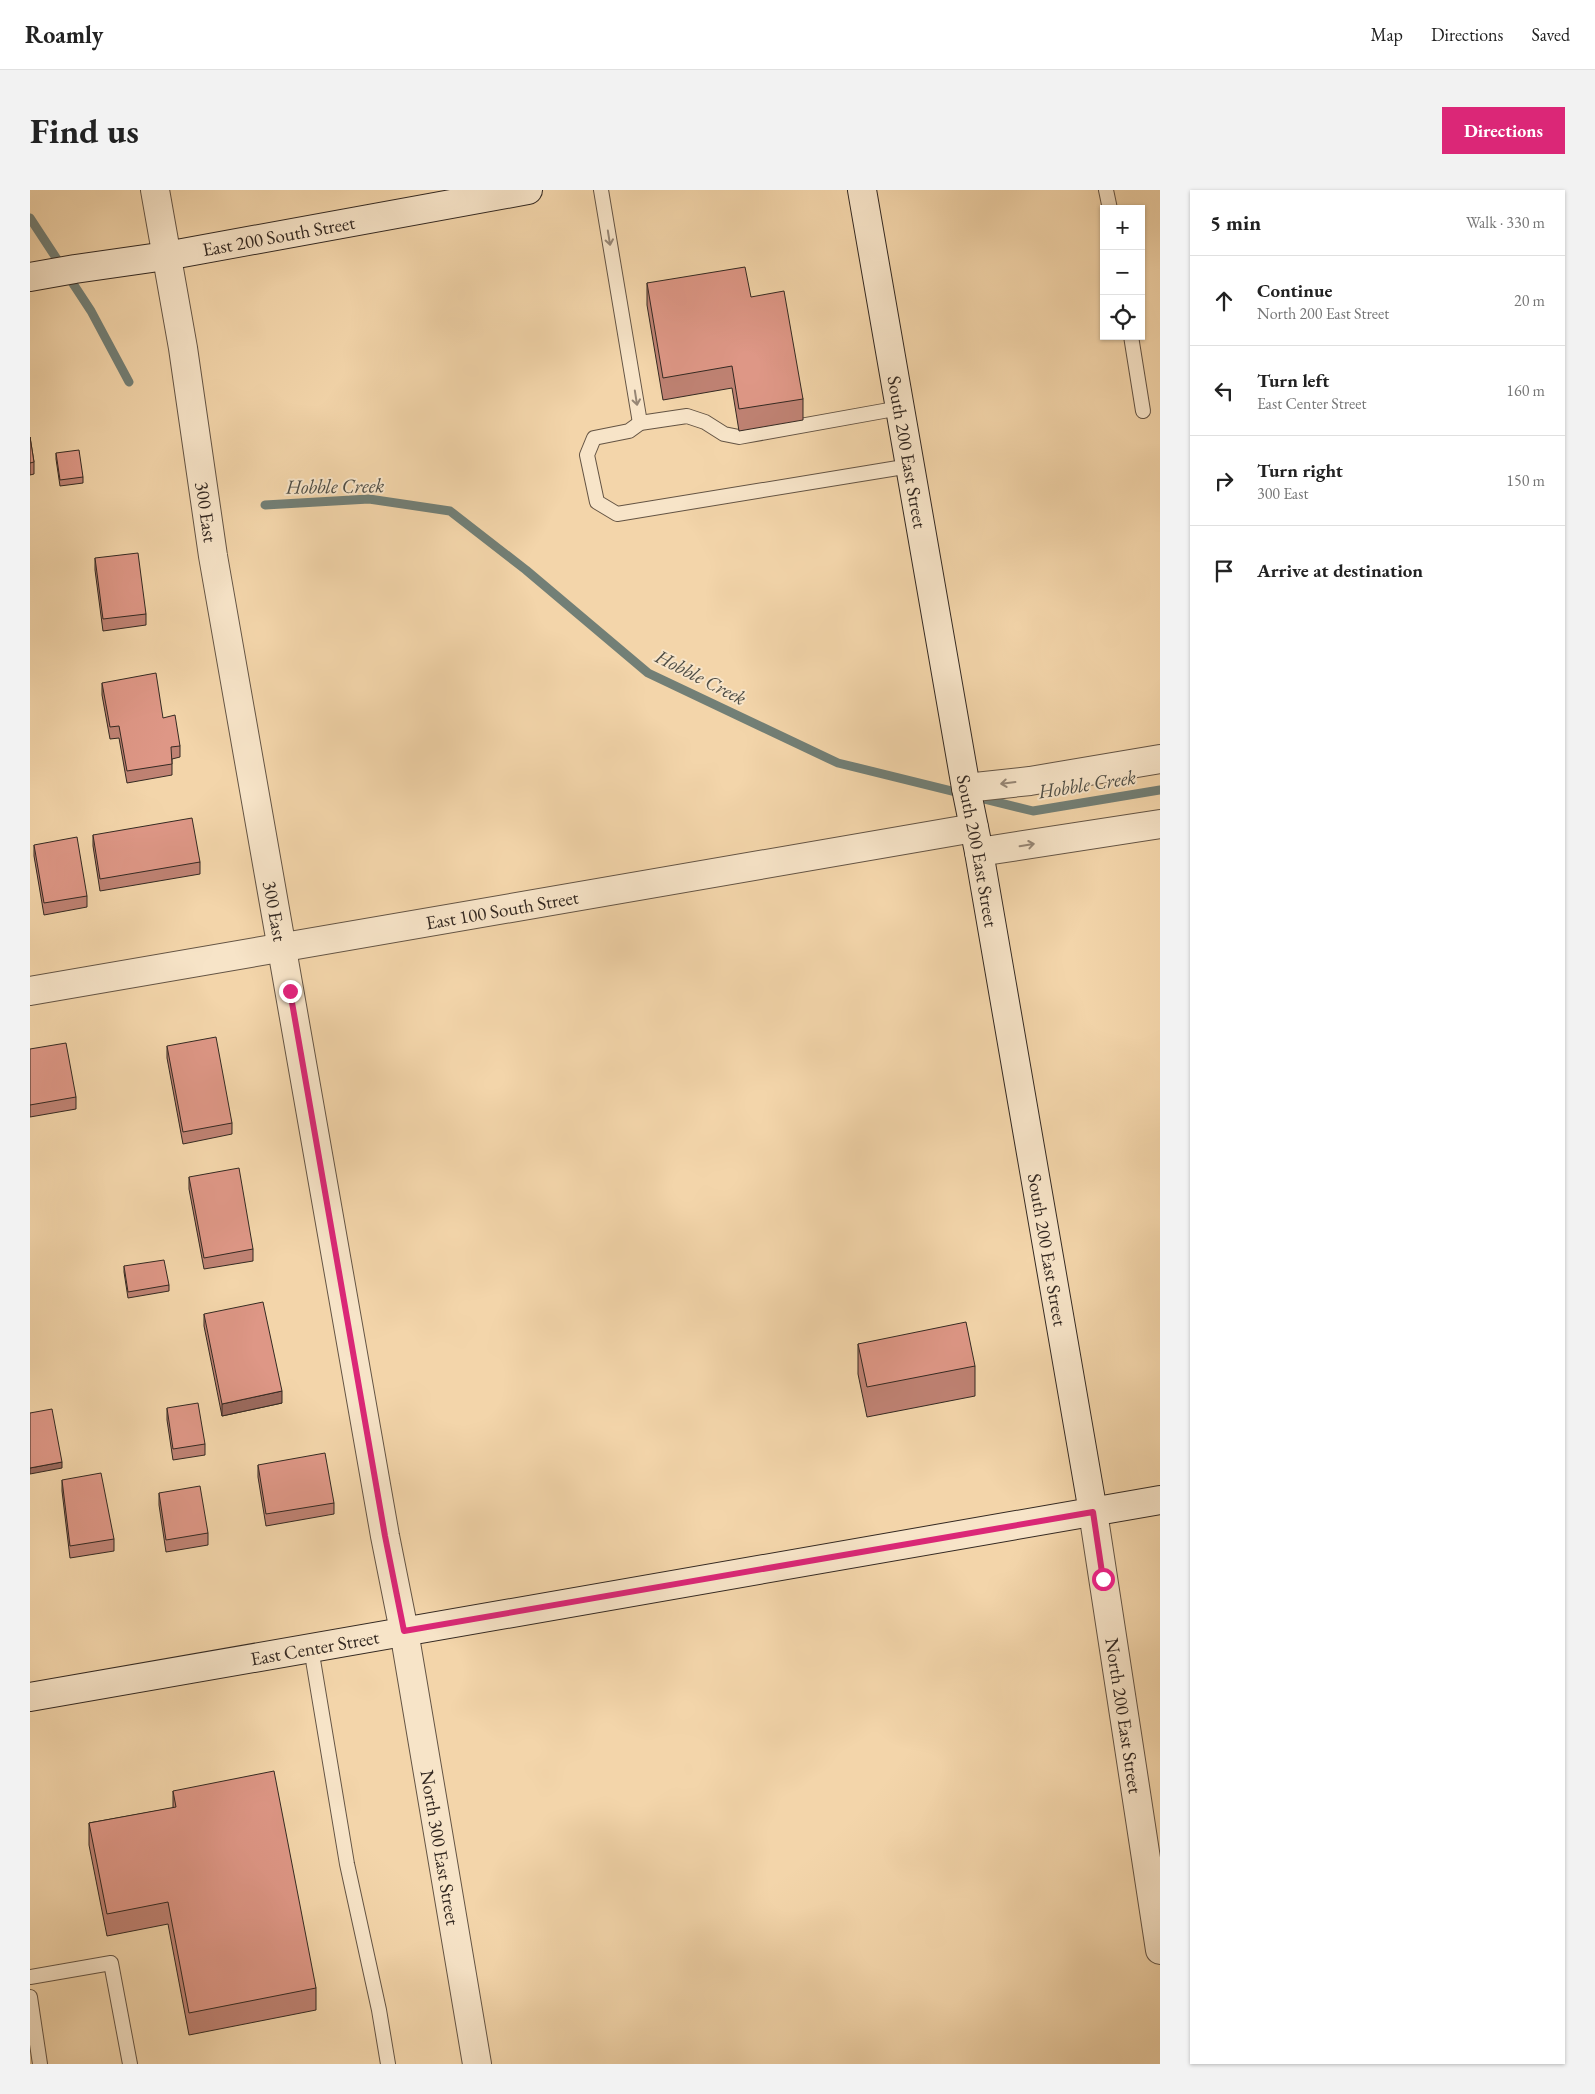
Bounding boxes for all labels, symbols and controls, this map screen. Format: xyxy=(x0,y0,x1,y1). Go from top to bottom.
text: Roamly xyxy=(25,19,103,50)
text: Map xyxy=(1371,23,1403,46)
text: Directions xyxy=(1431,23,1503,46)
text: Saved xyxy=(1531,23,1570,46)
button: Directions xyxy=(1442,107,1565,154)
text: Find us xyxy=(30,108,139,153)
map controls xyxy=(1100,205,1145,340)
button: + xyxy=(1100,205,1145,250)
text: 5 min xyxy=(1210,209,1261,236)
street label: East 200 South Street xyxy=(200,210,357,262)
text: Walk · 330 m xyxy=(1466,212,1545,233)
one-way arrow xyxy=(605,230,615,246)
button: − xyxy=(1100,250,1145,295)
text: Continue xyxy=(1257,278,1332,303)
icon: ahead xyxy=(1210,287,1238,315)
text: 20 m xyxy=(1514,290,1545,311)
button: locate xyxy=(1100,295,1145,340)
text: North 200 East Street xyxy=(1257,303,1389,324)
text: Turn left xyxy=(1257,368,1329,393)
street label: South 200 East Street xyxy=(882,374,933,530)
icon: left xyxy=(1210,377,1238,405)
text: 160 m xyxy=(1506,380,1545,401)
one-way arrow xyxy=(631,390,641,406)
text: East Center Street xyxy=(1257,393,1366,414)
text: Turn right xyxy=(1257,458,1343,483)
icon: right xyxy=(1210,467,1238,495)
text: 150 m xyxy=(1506,470,1545,491)
water label: Hobble Creek xyxy=(285,472,384,500)
street label: 300 East xyxy=(189,480,223,544)
text: 300 East xyxy=(1257,483,1308,504)
icon: arrive xyxy=(1210,557,1238,585)
text: Arrive at destination xyxy=(1257,558,1423,583)
water label: Hobble Creek xyxy=(650,643,751,711)
water label: Hobble Creek xyxy=(1035,763,1138,805)
street label: South 200 East Street xyxy=(951,773,1004,929)
one-way arrow xyxy=(1000,778,1016,788)
one-way arrow xyxy=(1019,839,1035,849)
street label: 300 East xyxy=(257,879,292,943)
street label: East 100 South Street xyxy=(424,885,580,935)
route end xyxy=(279,980,302,1003)
street label: South 200 East Street xyxy=(1022,1172,1073,1328)
route start xyxy=(1092,1568,1115,1591)
street label: East Center Street xyxy=(249,1624,381,1671)
street label: North 200 East Street xyxy=(1099,1636,1148,1795)
street label: North 300 East Street xyxy=(415,1768,465,1927)

